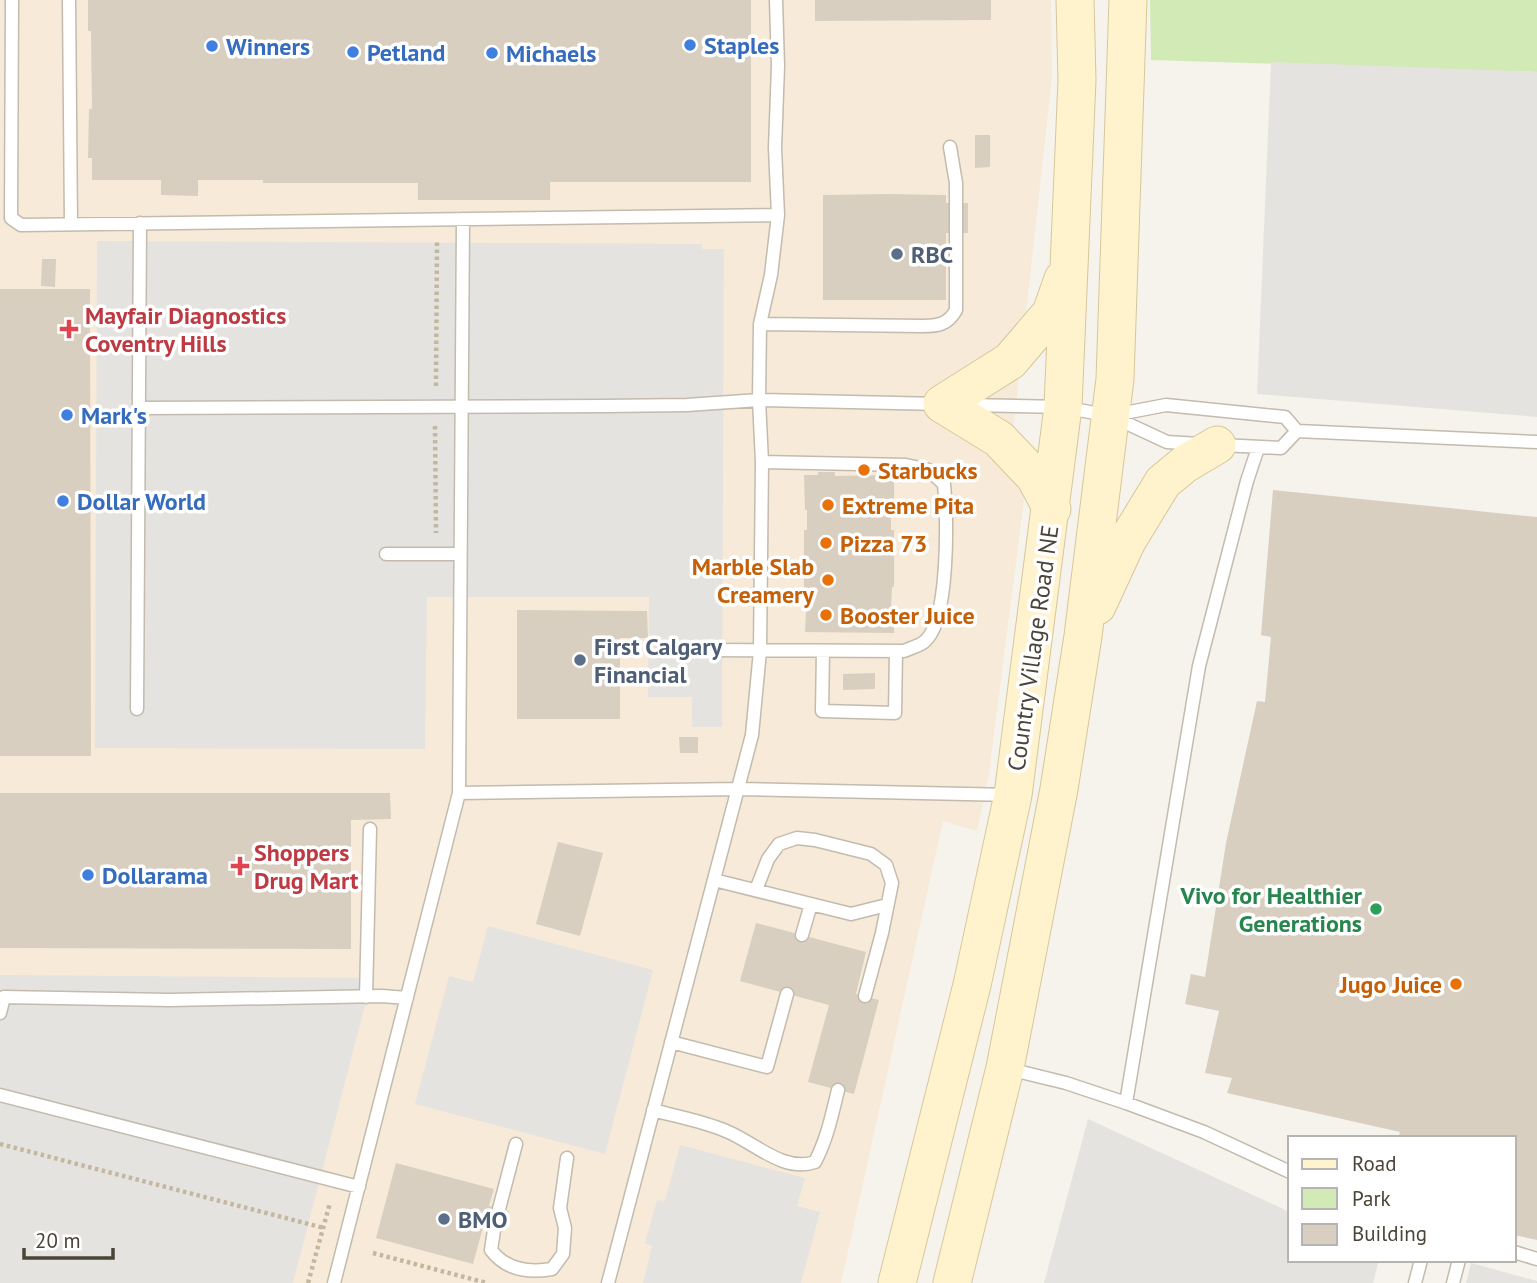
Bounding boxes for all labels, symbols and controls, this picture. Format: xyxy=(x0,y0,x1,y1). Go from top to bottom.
place label: Staples xyxy=(704,30,779,61)
place label: Winners xyxy=(226,31,310,62)
place label: Petland xyxy=(367,37,445,68)
marker: Staples xyxy=(682,37,698,53)
marker: Winners xyxy=(204,38,220,54)
place label: Michaels xyxy=(506,38,596,69)
marker: Petland xyxy=(345,44,361,60)
marker: Michaels xyxy=(484,45,500,61)
place label: RBC xyxy=(911,239,953,270)
marker: RBC xyxy=(889,246,905,262)
place label: Mayfair Diagnostics Coventry Hills xyxy=(85,300,286,359)
marker: Mayfair Diagnostics Coventry Hills xyxy=(59,319,79,339)
place label: Mark's xyxy=(81,400,147,431)
marker: Mark's xyxy=(59,407,75,423)
place label: Starbucks xyxy=(878,455,978,486)
marker: Starbucks xyxy=(856,462,872,478)
place label: Dollar World xyxy=(77,486,206,517)
place label: Extreme Pita xyxy=(842,490,974,521)
marker: Dollar World xyxy=(55,493,71,509)
marker: Extreme Pita xyxy=(820,497,836,513)
street label: Country Village Road NE xyxy=(1000,523,1066,773)
place label: Pizza 73 xyxy=(840,528,927,559)
marker: Pizza 73 xyxy=(818,535,834,551)
place label: Marble Slab Creamery xyxy=(692,551,815,610)
marker: Marble Slab Creamery xyxy=(820,572,836,588)
place label: Booster Juice xyxy=(840,600,975,631)
marker: Booster Juice xyxy=(818,607,834,623)
place label: First Calgary Financial xyxy=(594,631,723,690)
marker: First Calgary Financial xyxy=(572,652,588,668)
place label: Shoppers Drug Mart xyxy=(254,837,359,896)
marker: Shoppers Drug Mart xyxy=(232,858,248,874)
place label: Dollarama xyxy=(102,860,208,891)
marker: Dollarama xyxy=(80,867,96,883)
place label: Vivo for Healthier Generations xyxy=(1180,880,1363,939)
marker: Vivo for Healthier Generations xyxy=(1368,901,1384,917)
place label: Jugo Juice xyxy=(1339,969,1442,1000)
marker: Jugo Juice xyxy=(1448,976,1464,992)
legend xyxy=(1288,1136,1516,1262)
text: Road xyxy=(1352,1150,1396,1177)
text: Park xyxy=(1352,1185,1391,1212)
place label: BMO xyxy=(458,1204,507,1235)
marker: BMO xyxy=(436,1211,452,1227)
scale bar xyxy=(24,1216,114,1260)
text: Building xyxy=(1352,1220,1427,1247)
text: 20 m xyxy=(35,1227,81,1254)

